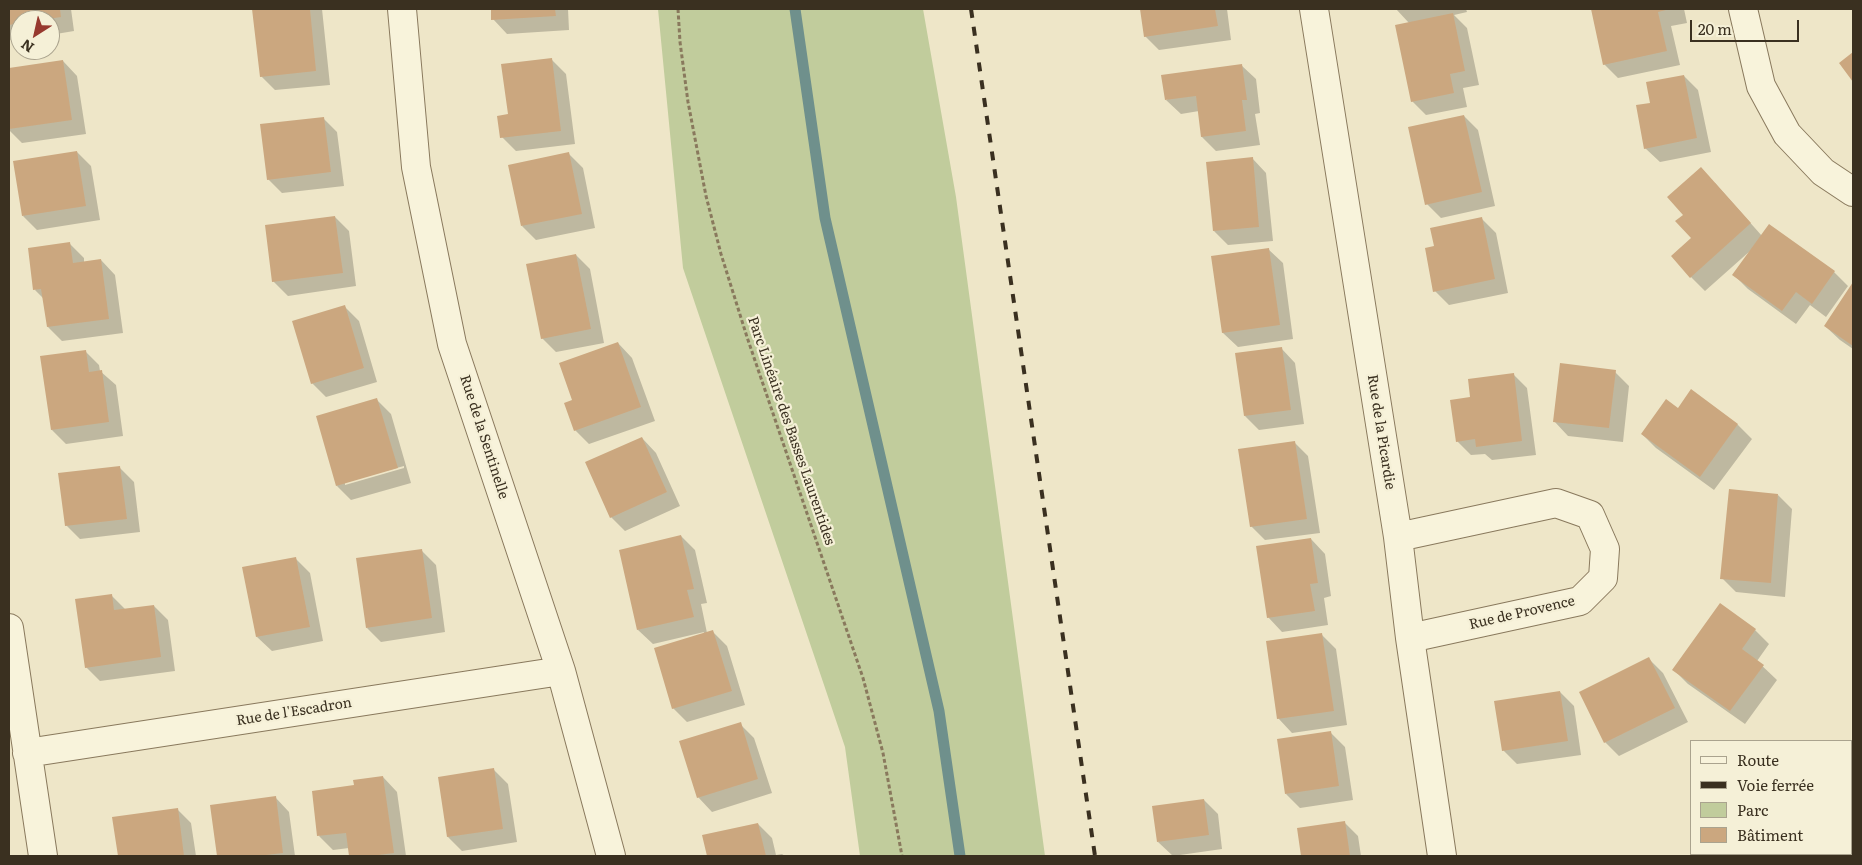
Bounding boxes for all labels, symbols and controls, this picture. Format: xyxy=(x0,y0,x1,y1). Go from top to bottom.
north arrow xyxy=(10,10,60,60)
scale bar xyxy=(1692,10,1801,42)
text: 20 m xyxy=(1698,17,1732,40)
text: N xyxy=(16,35,38,58)
street label: Parc Linéaire des Basses Laurentides xyxy=(744,315,838,547)
street label: Rue de la Sentinelle xyxy=(456,373,512,501)
street label: Rue de la Picardie xyxy=(1364,373,1398,491)
street label: Rue de Provence xyxy=(1467,593,1577,633)
street label: Rue de l'Escadron xyxy=(235,695,353,729)
legend xyxy=(1690,740,1852,855)
text: Route xyxy=(1737,748,1779,771)
text: Voie ferrée xyxy=(1737,773,1814,796)
text: Parc xyxy=(1737,798,1768,821)
text: Bâtiment xyxy=(1737,823,1803,846)

